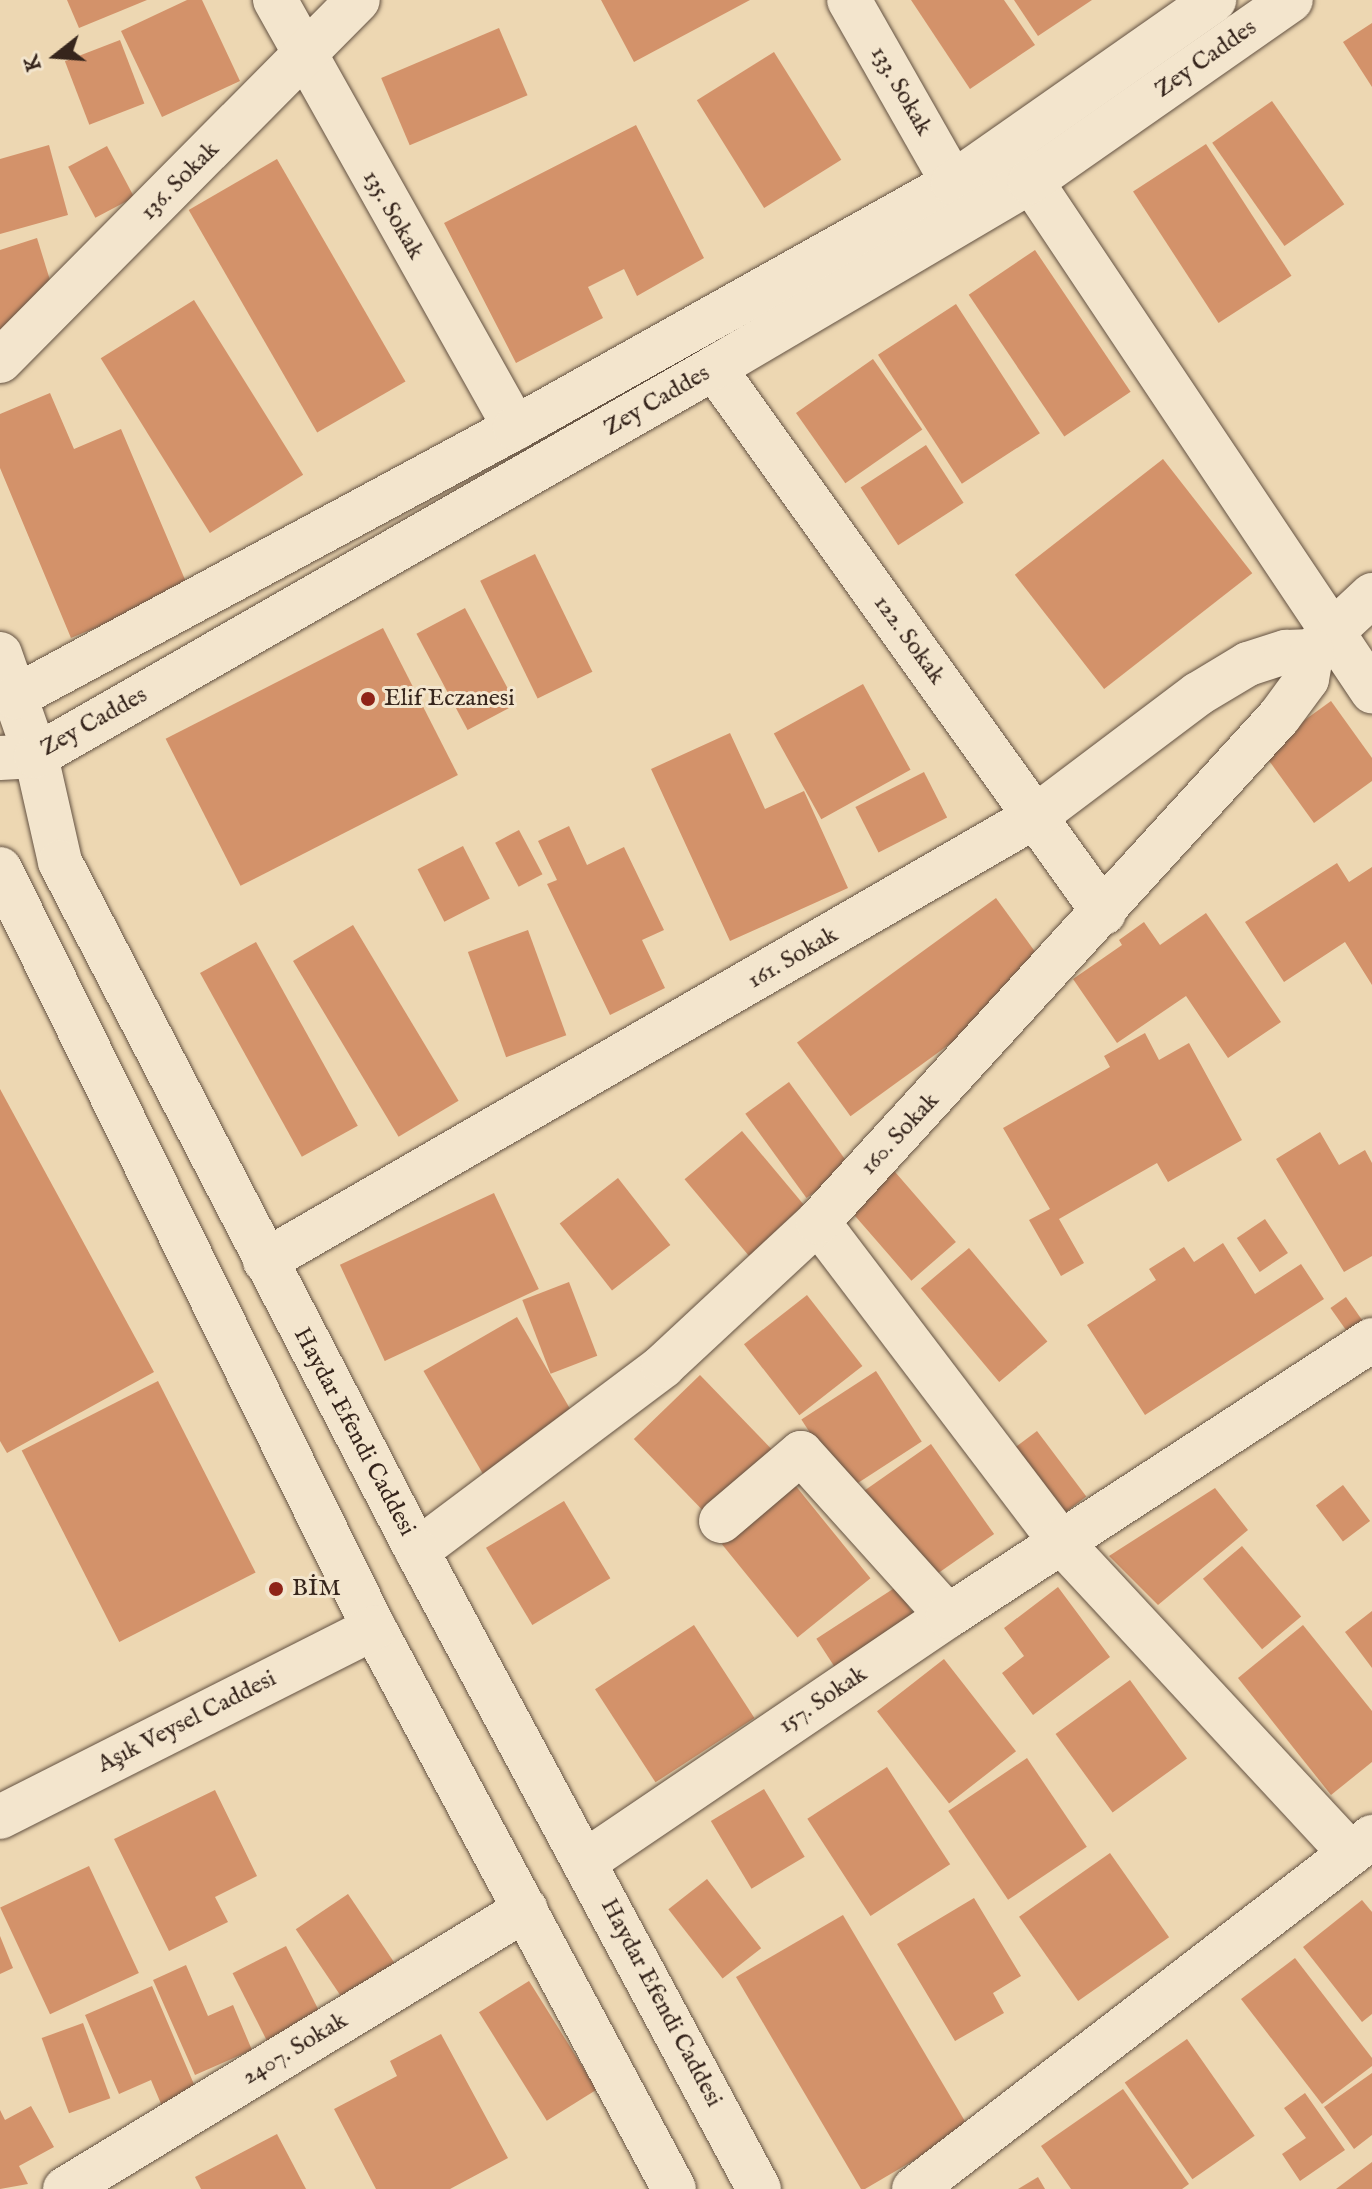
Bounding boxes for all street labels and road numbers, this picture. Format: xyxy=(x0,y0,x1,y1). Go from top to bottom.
street label: Zey Caddes xyxy=(1150,14,1262,104)
street label: 133. Sokak xyxy=(864,41,938,141)
street label: 136. Sokak xyxy=(135,136,225,226)
street label: 135. Sokak xyxy=(356,165,430,265)
street label: Zey Caddes xyxy=(599,359,715,443)
street label: 122. Sokak xyxy=(867,590,951,690)
street label: Zey Caddes xyxy=(36,681,152,763)
street label: 161. Sokak xyxy=(743,921,843,995)
street label: 160. Sokak xyxy=(855,1087,945,1181)
street label: Haydar Efendi Caddesi xyxy=(287,1323,421,1541)
street label: 157. Sokak xyxy=(773,1660,873,1740)
street label: Aşık Veysel Caddesi xyxy=(93,1665,281,1779)
street label: Haydar Efendi Caddesi xyxy=(594,1894,728,2112)
street label: 2407. Sokak xyxy=(237,2006,353,2092)

